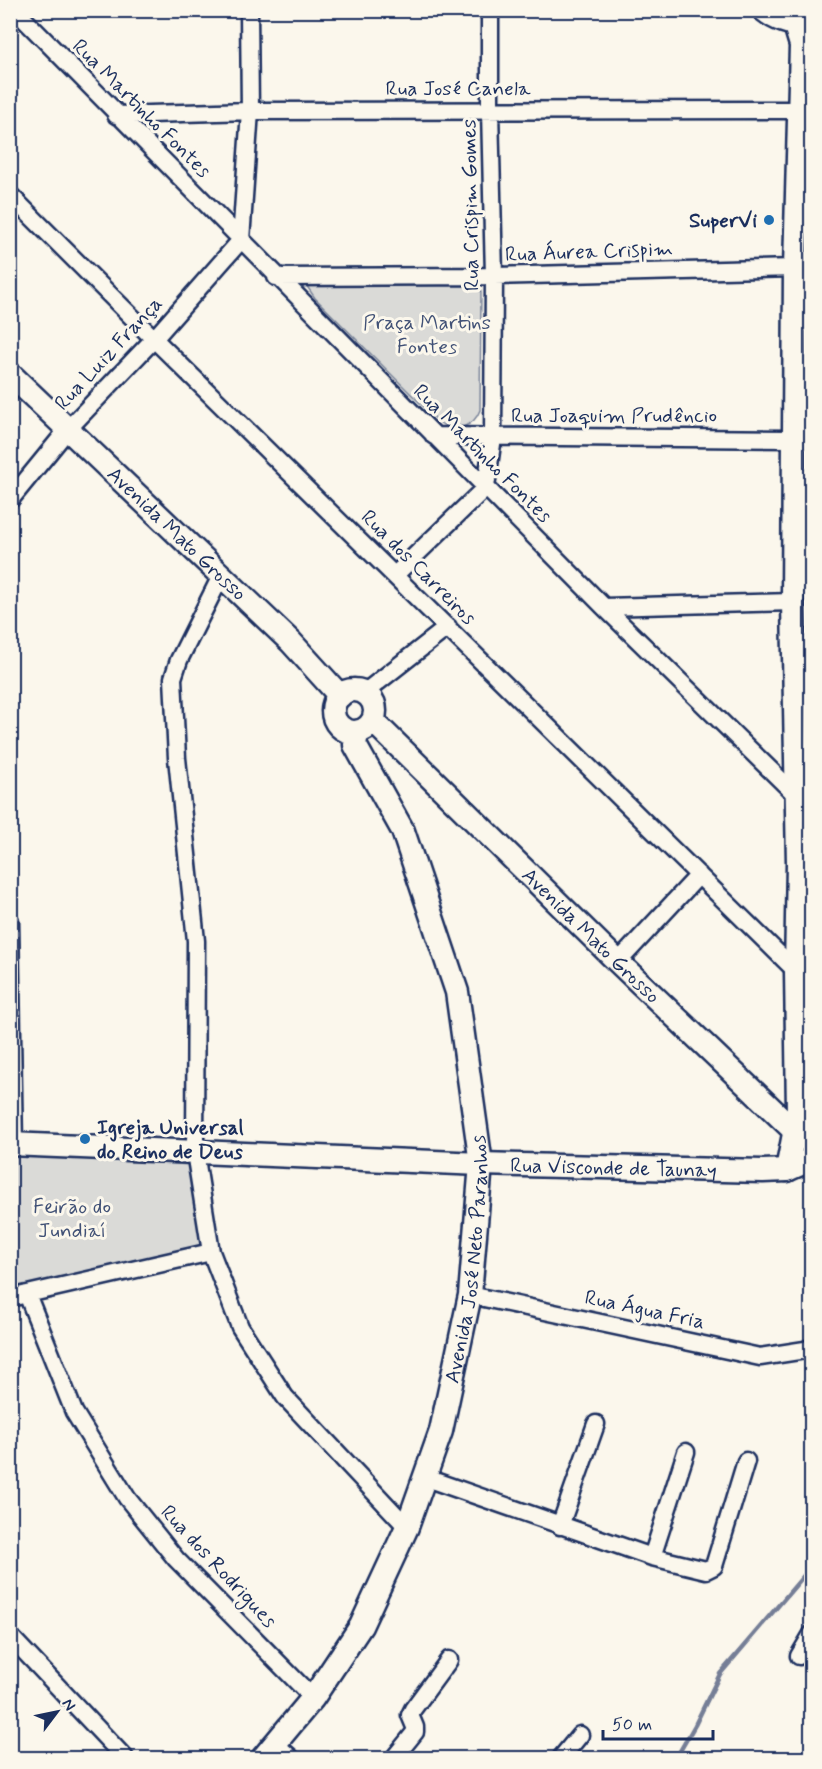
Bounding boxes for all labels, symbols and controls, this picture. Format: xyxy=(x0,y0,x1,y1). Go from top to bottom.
street label: Rua Martinho Fontes xyxy=(66,33,217,184)
street label: Rua José Canela xyxy=(385,75,531,103)
street label: Rua Crispim Gomes xyxy=(455,119,487,291)
place label: SuperVi xyxy=(689,207,757,235)
marker: SuperVi xyxy=(762,213,776,227)
street label: Rua Áurea Crispim xyxy=(505,235,673,269)
street label: Rua Luiz França xyxy=(48,291,169,417)
park label: Praça Martins Fontes xyxy=(363,309,491,361)
street label: Rua Martinho Fontes xyxy=(407,378,558,529)
street label: Rua Joaquim Prudêncio xyxy=(511,402,717,430)
street label: Avenida Mato Grosso xyxy=(100,461,253,608)
street label: Rua dos Carreiros xyxy=(354,504,482,632)
street label: Avenida Mato Grosso xyxy=(515,862,666,1010)
place label: Igreja Universal do Reino de Deus xyxy=(97,1114,244,1166)
marker: Igreja Universal do Reino de Deus xyxy=(78,1132,92,1146)
street label: Avenida José Neto Paranhos xyxy=(439,1133,496,1386)
street label: Rua Visconde de Taunay xyxy=(510,1152,717,1185)
park label: Feirão do Jundiaí xyxy=(33,1193,111,1245)
street label: Rua Água Fria xyxy=(582,1284,707,1336)
street label: Rua dos Rodrigues xyxy=(153,1499,283,1635)
north arrow xyxy=(27,1682,87,1742)
text: N xyxy=(57,1695,80,1715)
scale bar xyxy=(603,1703,712,1741)
text: 50 m xyxy=(612,1713,652,1737)

